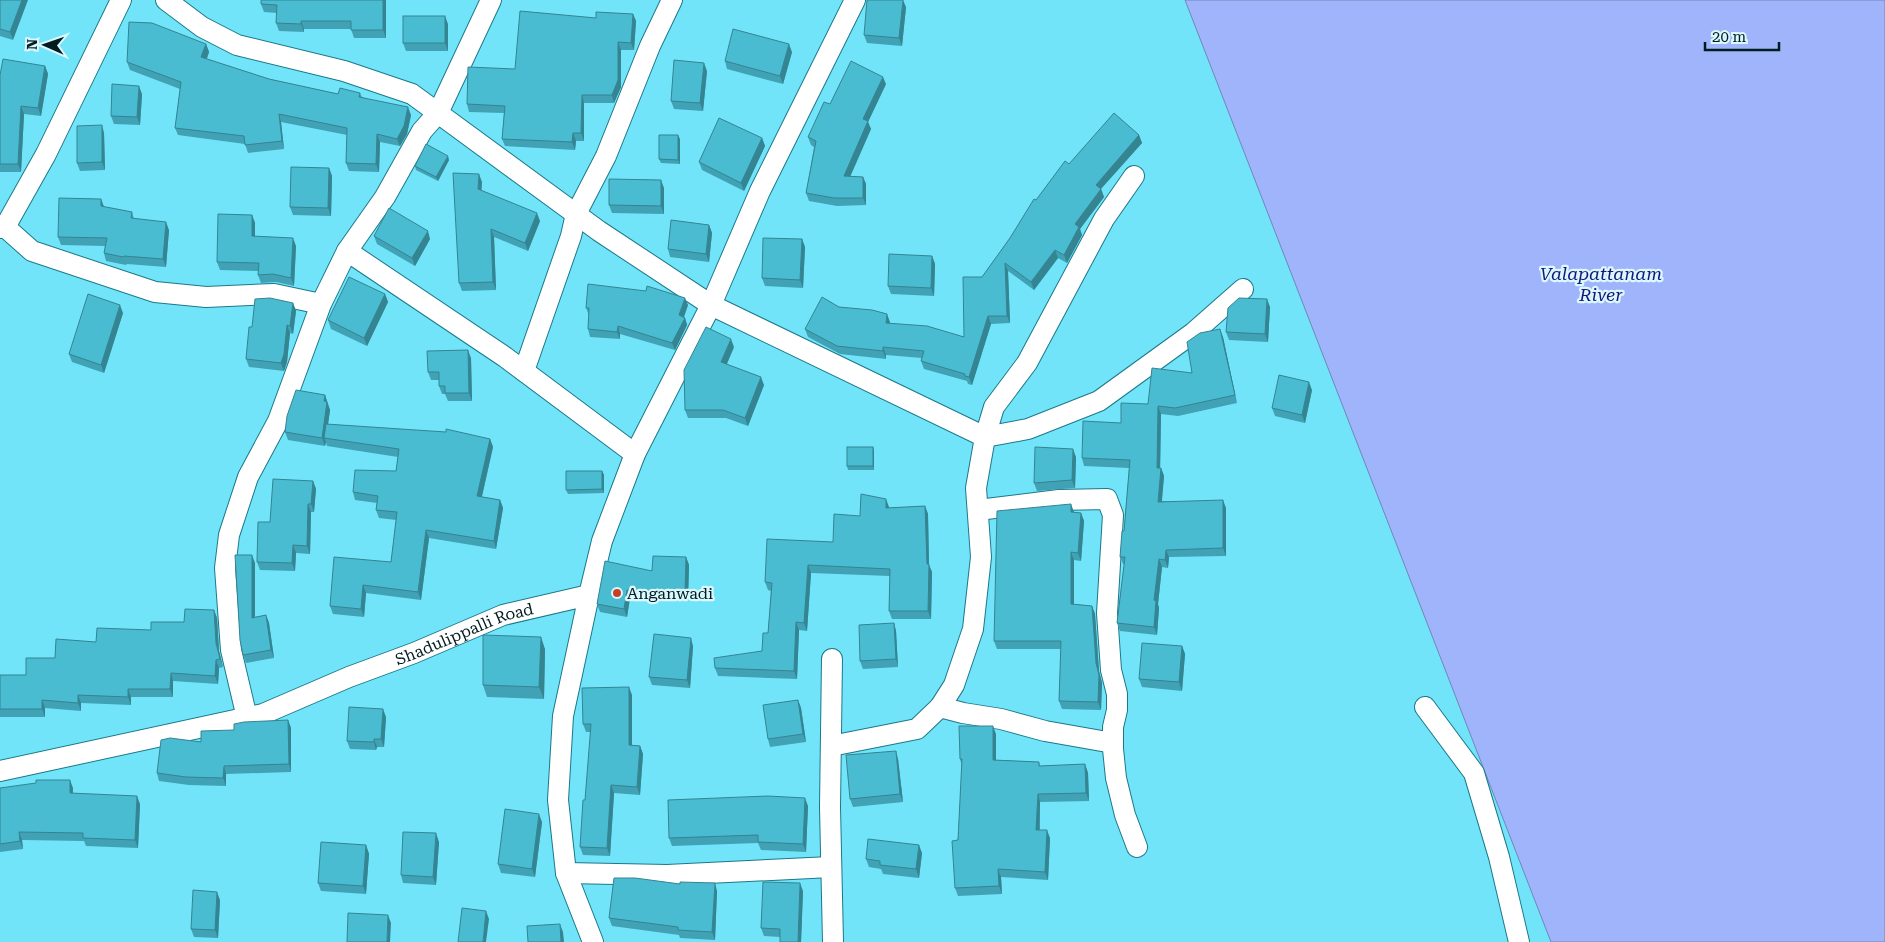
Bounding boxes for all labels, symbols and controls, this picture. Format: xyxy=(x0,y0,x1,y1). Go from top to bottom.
north arrow xyxy=(20,20,70,70)
scale bar xyxy=(1705,20,1779,52)
text: 20 m xyxy=(1712,28,1747,46)
text: N xyxy=(24,39,40,50)
water label: Valapattanam River xyxy=(1540,263,1662,305)
place label: Anganwadi xyxy=(627,584,713,603)
marker: Anganwadi xyxy=(611,587,623,599)
street label: Shadulippalli Road xyxy=(393,599,535,669)

